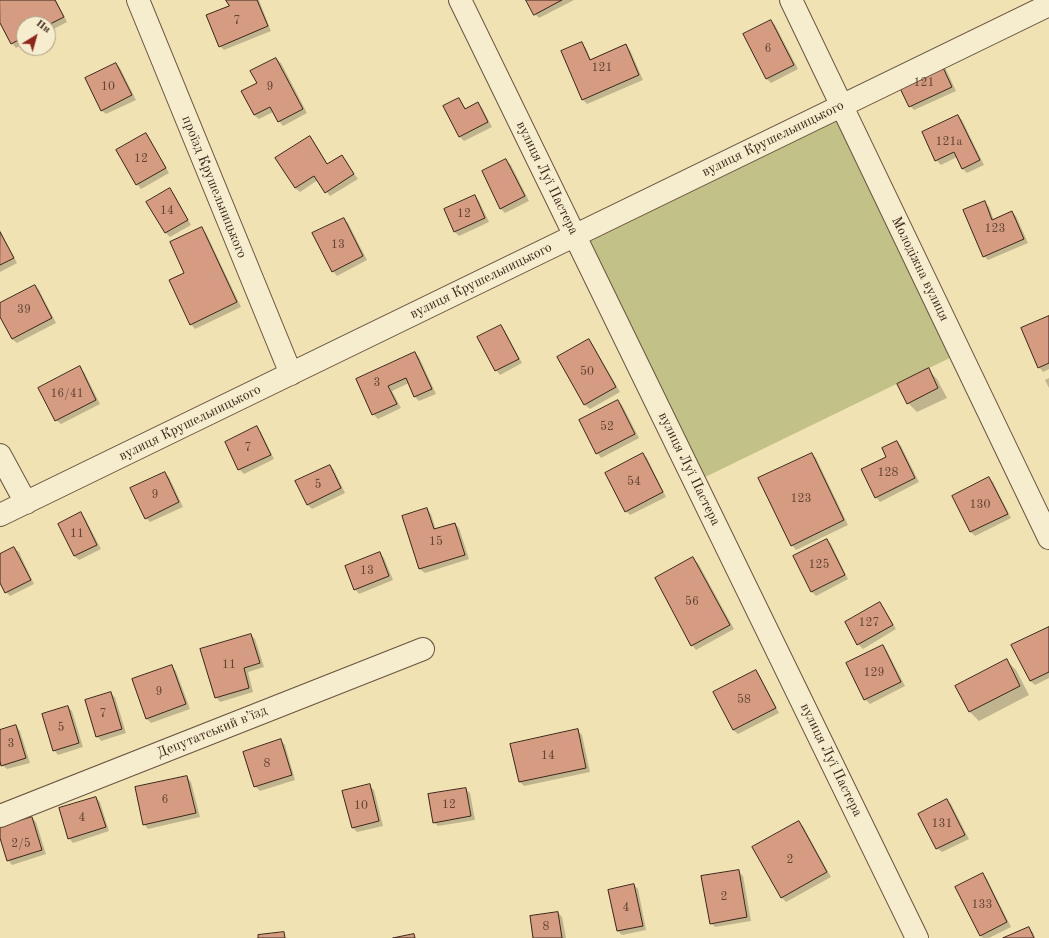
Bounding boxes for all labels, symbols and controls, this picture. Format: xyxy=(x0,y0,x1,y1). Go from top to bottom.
house number: 7 xyxy=(234,14,240,28)
north arrow xyxy=(16,16,56,56)
text: Пн xyxy=(34,18,52,36)
house number: 6 xyxy=(765,42,771,56)
house number: 121 xyxy=(592,61,612,75)
house number: 121 xyxy=(914,76,934,90)
house number: 10 xyxy=(101,80,115,94)
house number: 9 xyxy=(267,80,273,94)
street label: вулиця Крушельницького xyxy=(699,97,847,181)
street label: проїзд Крушельницького xyxy=(178,113,250,261)
street label: вулиця Луї Пастера xyxy=(512,118,582,238)
house number: 121а xyxy=(936,135,962,149)
house number: 12 xyxy=(134,152,148,166)
house number: 14 xyxy=(160,204,174,218)
house number: 12 xyxy=(457,207,471,221)
street label: Молодіжна вулиця xyxy=(887,214,953,324)
house number: 123 xyxy=(985,222,1005,236)
house number: 13 xyxy=(331,238,345,252)
street label: вулиця Крушельницького xyxy=(407,239,555,323)
house number: 39 xyxy=(17,303,31,317)
house number: 50 xyxy=(580,365,594,379)
house number: 3 xyxy=(374,376,380,390)
street label: вулиця Крушельницького xyxy=(116,381,264,465)
house number: 16/41 xyxy=(50,387,84,401)
street label: вулиця Луї Пастера xyxy=(654,409,724,529)
house number: 52 xyxy=(600,420,614,434)
house number: 7 xyxy=(245,441,251,455)
house number: 128 xyxy=(878,466,898,480)
house number: 54 xyxy=(627,475,641,489)
house number: 5 xyxy=(315,478,321,492)
house number: 9 xyxy=(152,488,158,502)
house number: 123 xyxy=(791,492,811,506)
house number: 130 xyxy=(970,498,990,512)
house number: 11 xyxy=(70,527,84,541)
house number: 15 xyxy=(429,535,443,549)
house number: 125 xyxy=(809,558,829,572)
house number: 13 xyxy=(360,564,374,578)
house number: 56 xyxy=(685,595,699,609)
house number: 127 xyxy=(859,616,879,630)
house number: 11 xyxy=(222,658,236,672)
house number: 129 xyxy=(864,666,884,680)
house number: 9 xyxy=(156,685,162,699)
house number: 58 xyxy=(737,693,751,707)
street label: вулиця Луї Пастера xyxy=(796,700,866,820)
street label: Депутатський в’їзд xyxy=(154,702,270,762)
house number: 7 xyxy=(100,707,106,721)
house number: 5 xyxy=(58,721,64,735)
house number: 3 xyxy=(8,737,14,751)
house number: 14 xyxy=(541,749,555,763)
house number: 8 xyxy=(264,757,270,771)
house number: 6 xyxy=(162,793,168,807)
house number: 12 xyxy=(442,798,456,812)
house number: 10 xyxy=(354,799,368,813)
house number: 4 xyxy=(79,811,85,825)
house number: 131 xyxy=(932,817,952,831)
house number: 2/5 xyxy=(11,837,31,851)
house number: 2 xyxy=(787,853,793,867)
house number: 2 xyxy=(721,890,727,904)
house number: 133 xyxy=(972,898,992,912)
house number: 4 xyxy=(623,901,629,915)
house number: 8 xyxy=(543,920,549,934)

